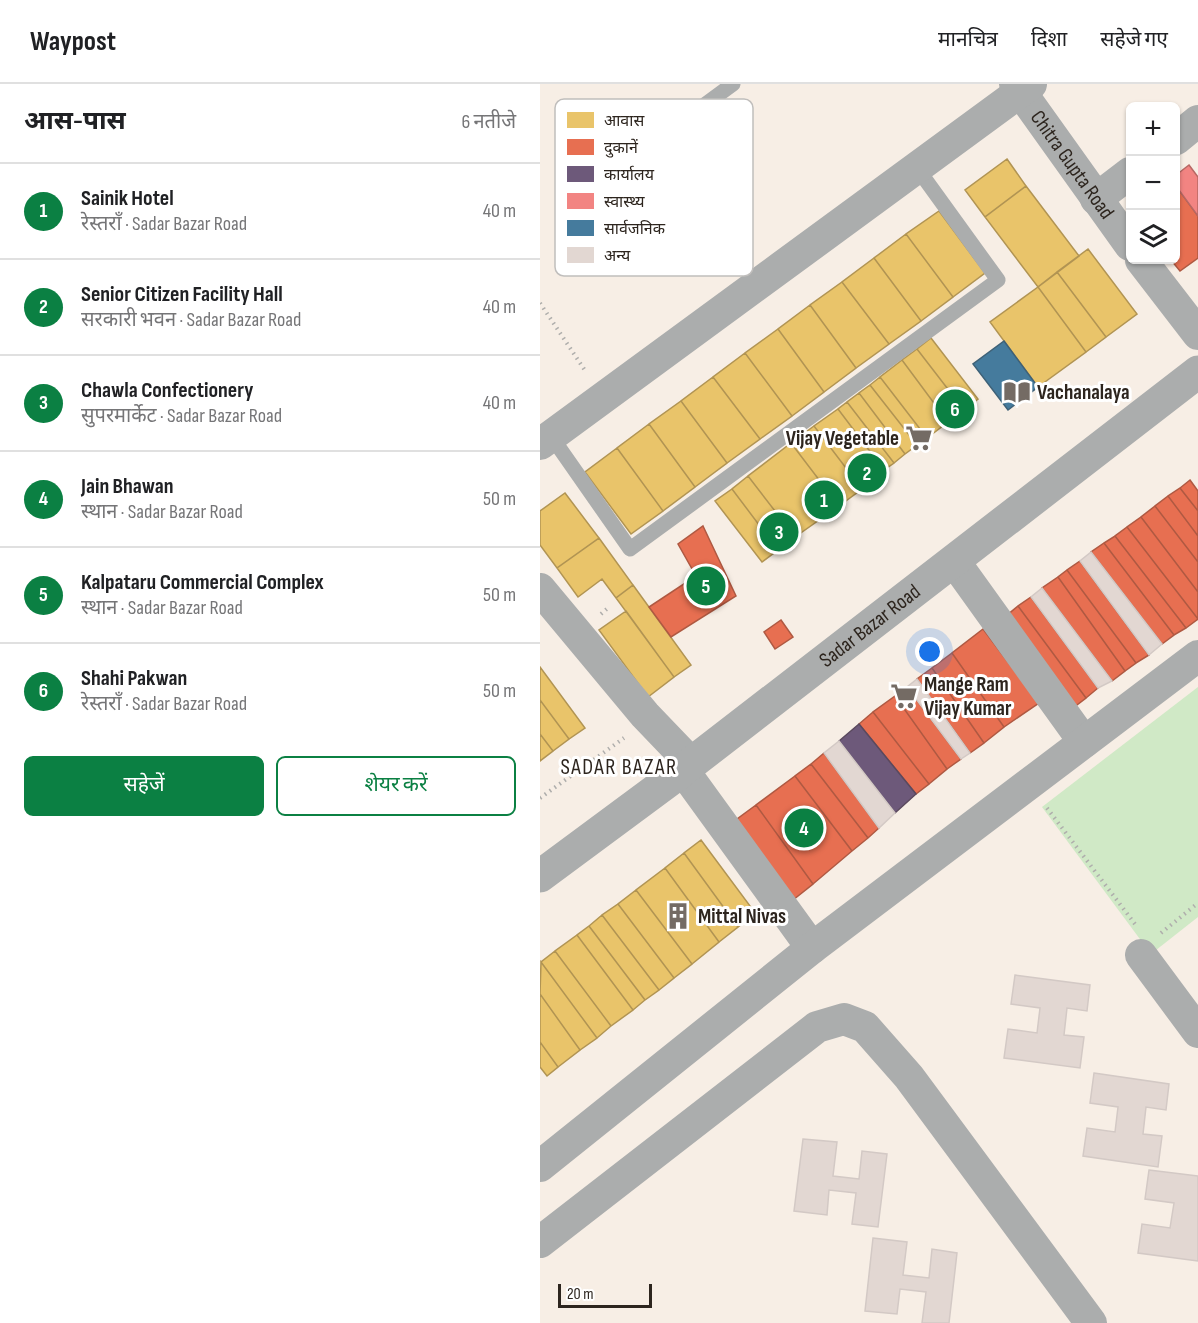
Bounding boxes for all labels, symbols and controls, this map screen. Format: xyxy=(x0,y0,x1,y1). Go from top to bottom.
text: Waypost xyxy=(30,25,116,58)
text: मानचित्र xyxy=(938,27,998,52)
text: दिशा xyxy=(1031,27,1067,52)
text: सहेजे गए xyxy=(1100,27,1168,52)
legend xyxy=(555,99,753,276)
map controls xyxy=(1126,102,1180,264)
button: + xyxy=(1126,102,1180,156)
street label: Chitra Gupta Road xyxy=(1025,105,1120,224)
text: आस-पास xyxy=(24,106,126,137)
text: 6 नतीजे xyxy=(462,110,516,134)
text: आवास xyxy=(604,112,645,131)
text: दुकानें xyxy=(604,138,639,158)
button: − xyxy=(1126,156,1180,210)
text: कार्यालय xyxy=(604,165,655,185)
text: Sainik Hotel xyxy=(81,185,174,212)
text: स्वास्थ्य xyxy=(604,193,645,212)
text: 1 xyxy=(40,199,47,223)
text: 40 m xyxy=(483,199,516,223)
button: layers xyxy=(1126,210,1180,264)
text: रेस्तराँ · Sadar Bazar Road xyxy=(81,212,247,236)
text: सार्वजनिक xyxy=(604,219,666,239)
text: अन्य xyxy=(604,247,631,266)
text: Senior Citizen Facility Hall xyxy=(81,281,283,308)
text: 2 xyxy=(39,295,48,319)
text: 40 m xyxy=(483,295,516,319)
text: सरकारी भवन · Sadar Bazar Road xyxy=(81,308,301,332)
text: Chawla Confectionery xyxy=(81,377,253,404)
library icon: Vachanalaya xyxy=(1002,377,1032,407)
place label: Vachanalaya xyxy=(1037,380,1130,405)
pin: 6 xyxy=(936,386,974,432)
text: 3 xyxy=(39,391,48,415)
text: 40 m xyxy=(483,391,516,415)
text: सुपरमार्केट · Sadar Bazar Road xyxy=(81,404,282,428)
supermarket icon: Vijay Vegetable xyxy=(904,423,934,453)
place label: Vijay Vegetable xyxy=(786,426,899,451)
pin: 2 xyxy=(848,450,886,496)
text: Jain Bhawan xyxy=(81,473,174,500)
pin: 1 xyxy=(804,478,844,522)
text: 4 xyxy=(39,487,48,511)
text: 50 m xyxy=(483,487,516,511)
text: स्थान · Sadar Bazar Road xyxy=(81,500,243,524)
pin: 3 xyxy=(760,510,798,554)
pin: 5 xyxy=(686,564,726,608)
text: Kalpataru Commercial Complex xyxy=(81,569,324,596)
street label: Sadar Bazar Road xyxy=(814,579,925,672)
text: 5 xyxy=(39,583,48,607)
text: 50 m xyxy=(483,583,516,607)
text: स्थान · Sadar Bazar Road xyxy=(81,596,243,620)
your location xyxy=(915,637,944,666)
text: Shahi Pakwan xyxy=(81,665,187,692)
place label: Mange Ram Vijay Kumar xyxy=(924,672,1012,721)
text: 6 xyxy=(39,679,48,703)
text: 50 m xyxy=(483,679,516,703)
supermarket icon: Mange Ram Vijay Kumar xyxy=(889,681,919,711)
text: रेस्तराँ · Sadar Bazar Road xyxy=(81,692,247,716)
district label: SADAR BAZAR xyxy=(560,754,678,781)
button: सहेजें xyxy=(24,756,264,816)
button: शेयर करें xyxy=(276,756,516,816)
pin: 4 xyxy=(784,806,824,850)
building icon: Mittal Nivas xyxy=(663,901,693,931)
place label: Mittal Nivas xyxy=(698,904,786,929)
scale bar xyxy=(558,1281,652,1308)
text: 20 m xyxy=(567,1285,594,1304)

